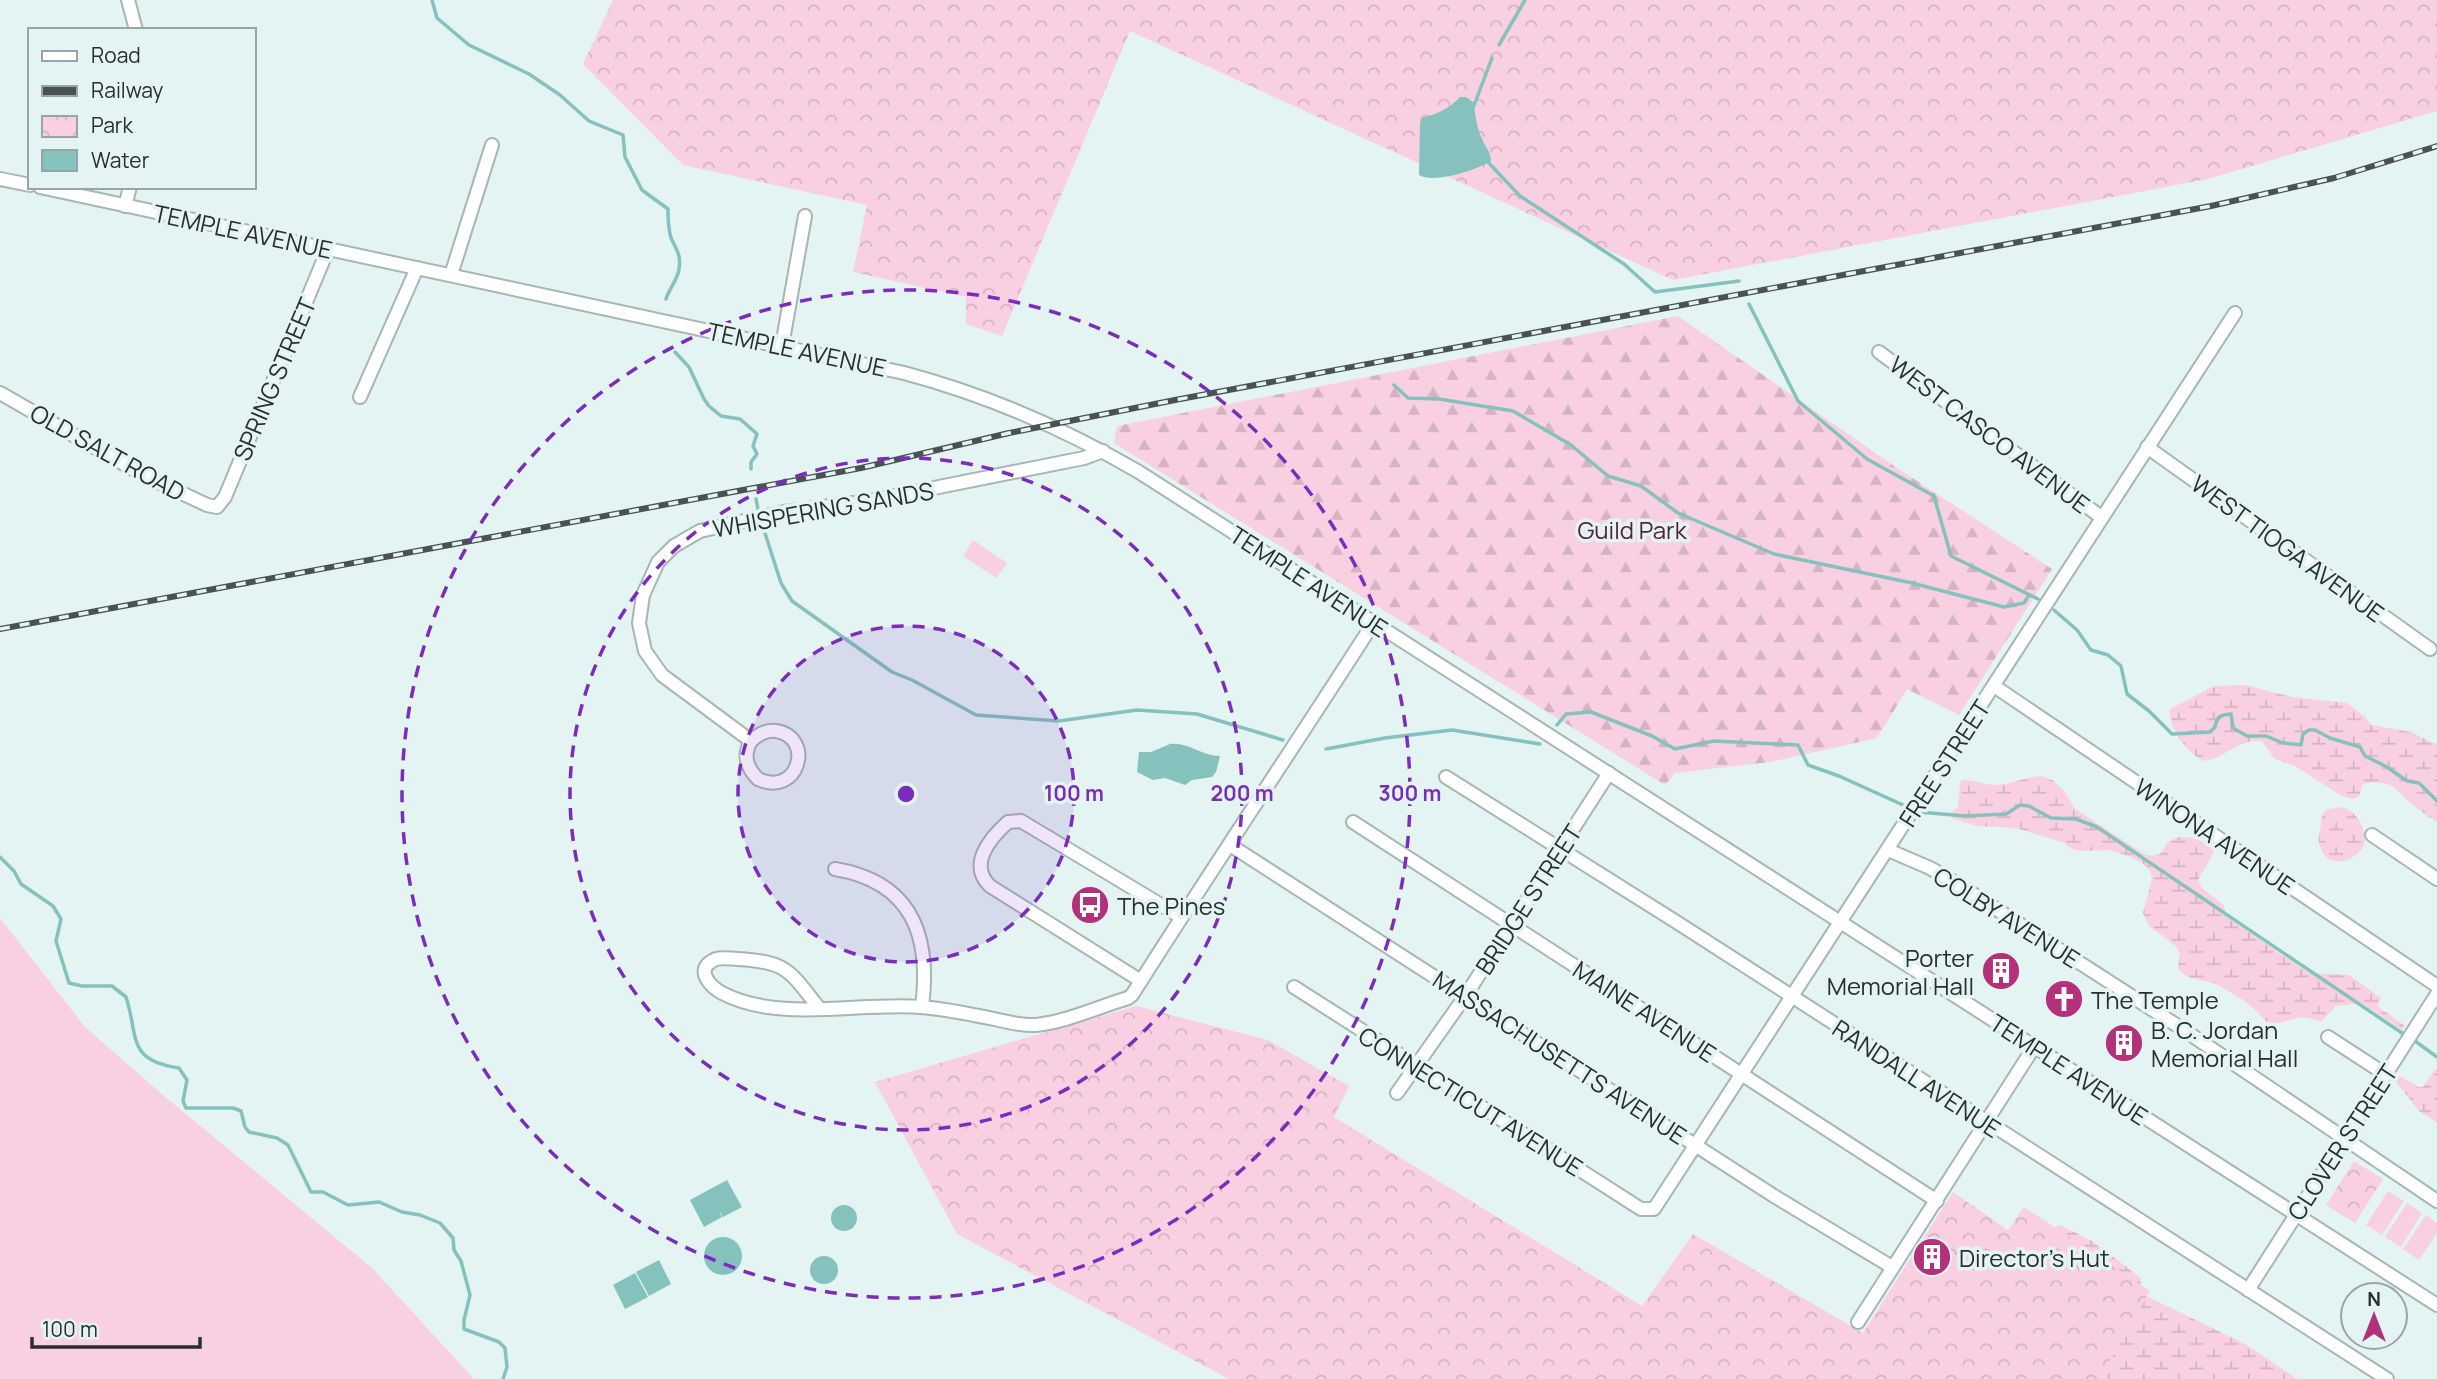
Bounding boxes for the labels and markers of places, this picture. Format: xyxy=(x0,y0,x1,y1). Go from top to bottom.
centre of rings xyxy=(894,782,918,806)
bus stop icon: The Pines xyxy=(1069,884,1111,926)
place label: The Pines xyxy=(1117,889,1225,922)
place label: Porter Memorial Hall xyxy=(1827,941,1974,1002)
building icon: Porter Memorial Hall xyxy=(1980,950,2022,992)
church icon: The Temple xyxy=(2043,978,2085,1020)
place label: The Temple xyxy=(2091,983,2219,1016)
place label: B. C. Jordan Memorial Hall xyxy=(2151,1013,2298,1074)
building icon: B. C. Jordan Memorial Hall xyxy=(2103,1022,2145,1064)
building icon: Director's Hut xyxy=(1911,1236,1953,1278)
place label: Director's Hut xyxy=(1959,1241,2110,1274)

